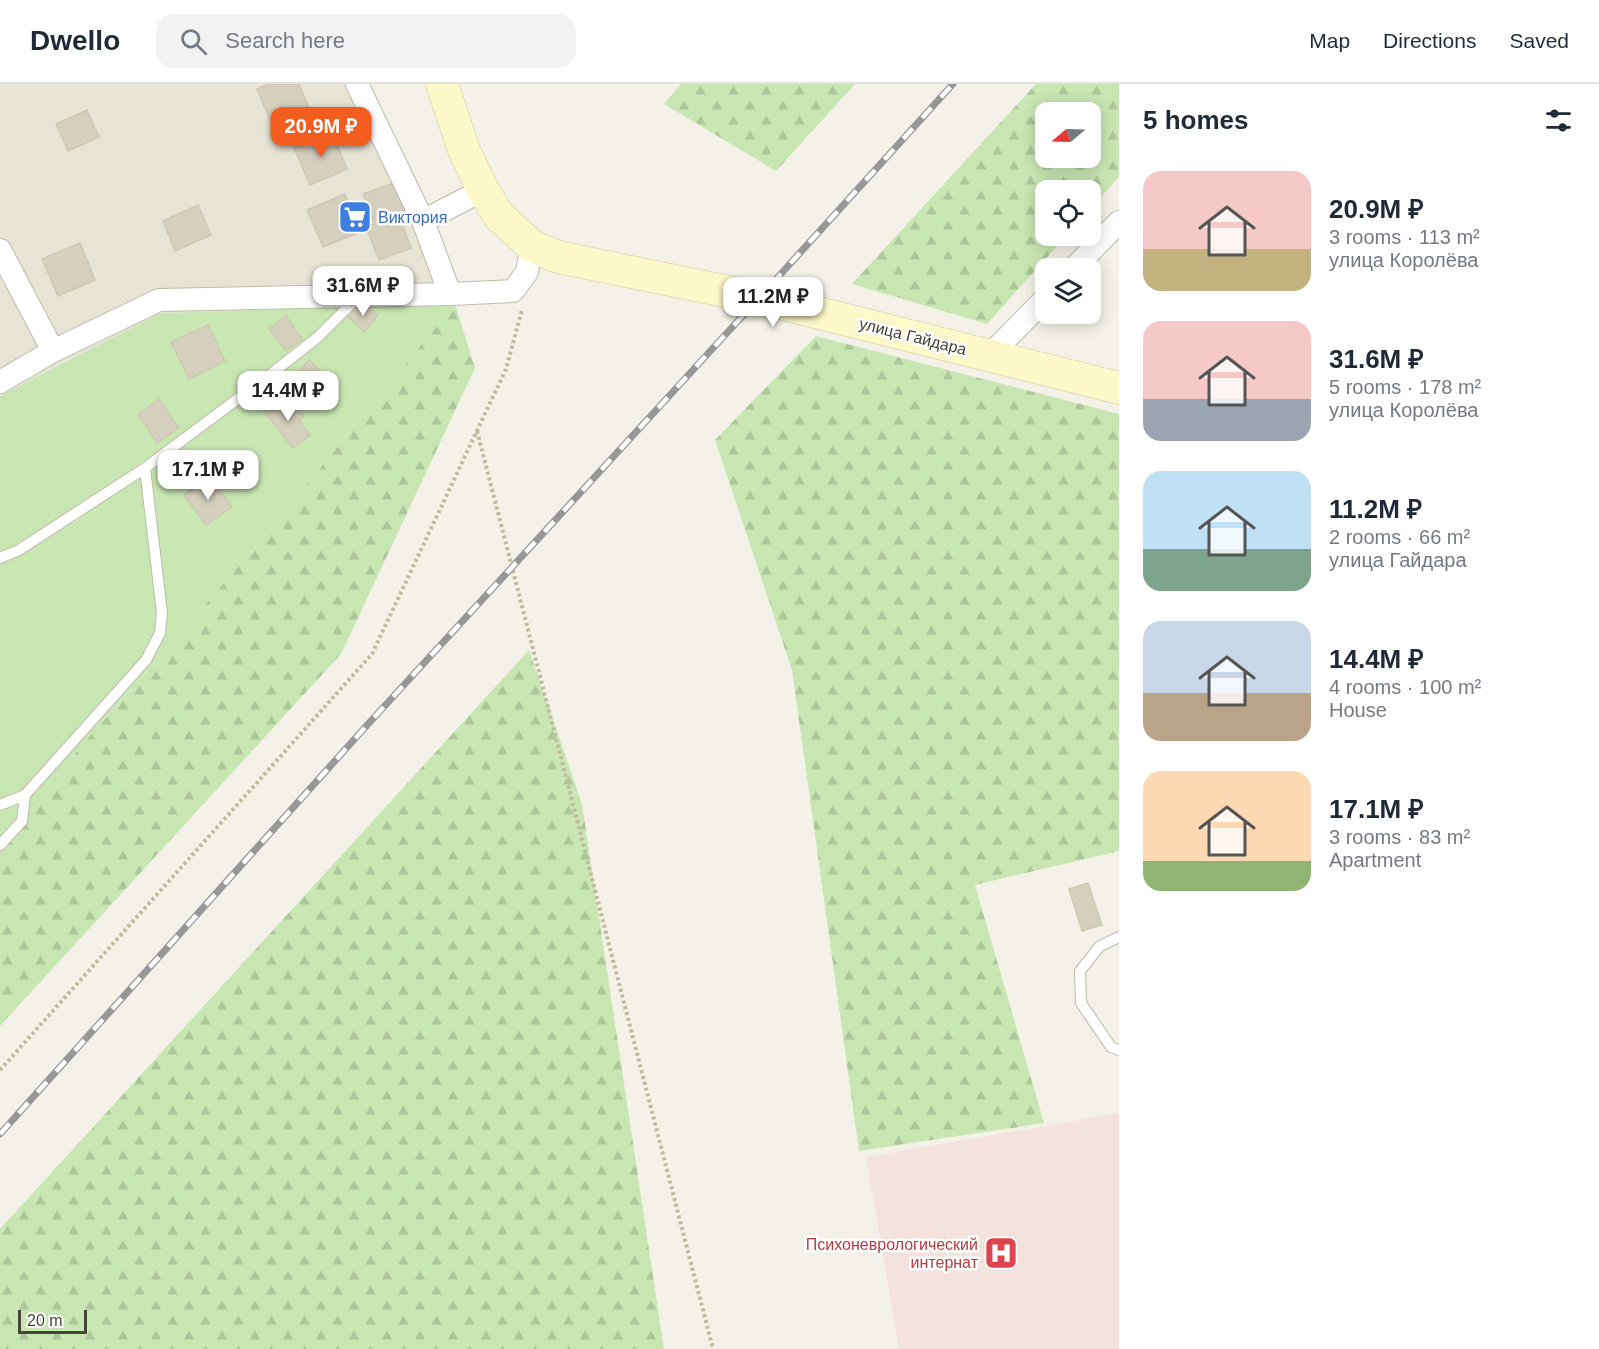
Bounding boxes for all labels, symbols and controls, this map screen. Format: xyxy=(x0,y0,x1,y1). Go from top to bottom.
search box xyxy=(156,14,576,68)
text: Dwello xyxy=(30,25,120,56)
icon: search xyxy=(177,25,210,58)
text: Search here xyxy=(225,28,345,53)
text: Map xyxy=(1309,29,1350,52)
text: Directions xyxy=(1383,29,1476,52)
text: Saved xyxy=(1509,29,1569,52)
north arrow xyxy=(1035,102,1101,168)
map controls xyxy=(1035,102,1101,324)
icon: filters xyxy=(1542,104,1575,137)
text: 5 homes xyxy=(1143,105,1249,135)
pin: 20.9M ₽ xyxy=(266,107,376,158)
text: 20.9M ₽ xyxy=(285,115,357,137)
button: locate xyxy=(1035,180,1101,246)
text: 20.9M ₽ xyxy=(1329,194,1424,224)
icon: home xyxy=(1191,195,1263,267)
supermarket icon: Виктория xyxy=(337,199,373,235)
place label: Виктория xyxy=(378,209,447,226)
text: 3 rooms · 113 m² xyxy=(1329,226,1480,248)
text: улица Королёва xyxy=(1329,249,1478,271)
button: layers xyxy=(1035,258,1101,324)
pin: 31.6M ₽ xyxy=(308,266,418,317)
text: 31.6M ₽ xyxy=(327,274,399,296)
pin: 11.2M ₽ xyxy=(718,277,828,328)
text: 11.2M ₽ xyxy=(737,285,809,307)
street label: улица Гайдара xyxy=(857,315,968,358)
text: 31.6M ₽ xyxy=(1329,344,1424,374)
icon: home xyxy=(1191,345,1263,417)
pin: 14.4M ₽ xyxy=(233,371,343,422)
text: 5 rooms · 178 m² xyxy=(1329,376,1481,398)
text: 14.4M ₽ xyxy=(252,379,324,401)
text: улица Королёва xyxy=(1329,399,1478,421)
pin: 17.1M ₽ xyxy=(153,450,263,501)
text: 17.1M ₽ xyxy=(172,458,244,480)
text: 11.2M ₽ xyxy=(1329,494,1422,524)
icon: home xyxy=(1191,495,1263,567)
text: 2 rooms · 66 m² xyxy=(1329,526,1470,548)
text: улица Гайдара xyxy=(1329,549,1467,571)
text: 14.4M ₽ xyxy=(1329,644,1424,674)
icon: home xyxy=(1191,645,1263,717)
text: 4 rooms · 100 m² xyxy=(1329,676,1481,698)
text: House xyxy=(1329,699,1387,721)
text: 17.1M ₽ xyxy=(1329,794,1424,824)
icon: home xyxy=(1191,795,1263,867)
text: 3 rooms · 83 m² xyxy=(1329,826,1470,848)
text: Apartment xyxy=(1329,849,1421,871)
hospital icon: Психоневрологический интернат xyxy=(983,1235,1019,1271)
place label: Психоневрологический интернат xyxy=(806,1236,979,1271)
scale bar xyxy=(18,1307,87,1334)
text: 20 m xyxy=(27,1312,63,1329)

